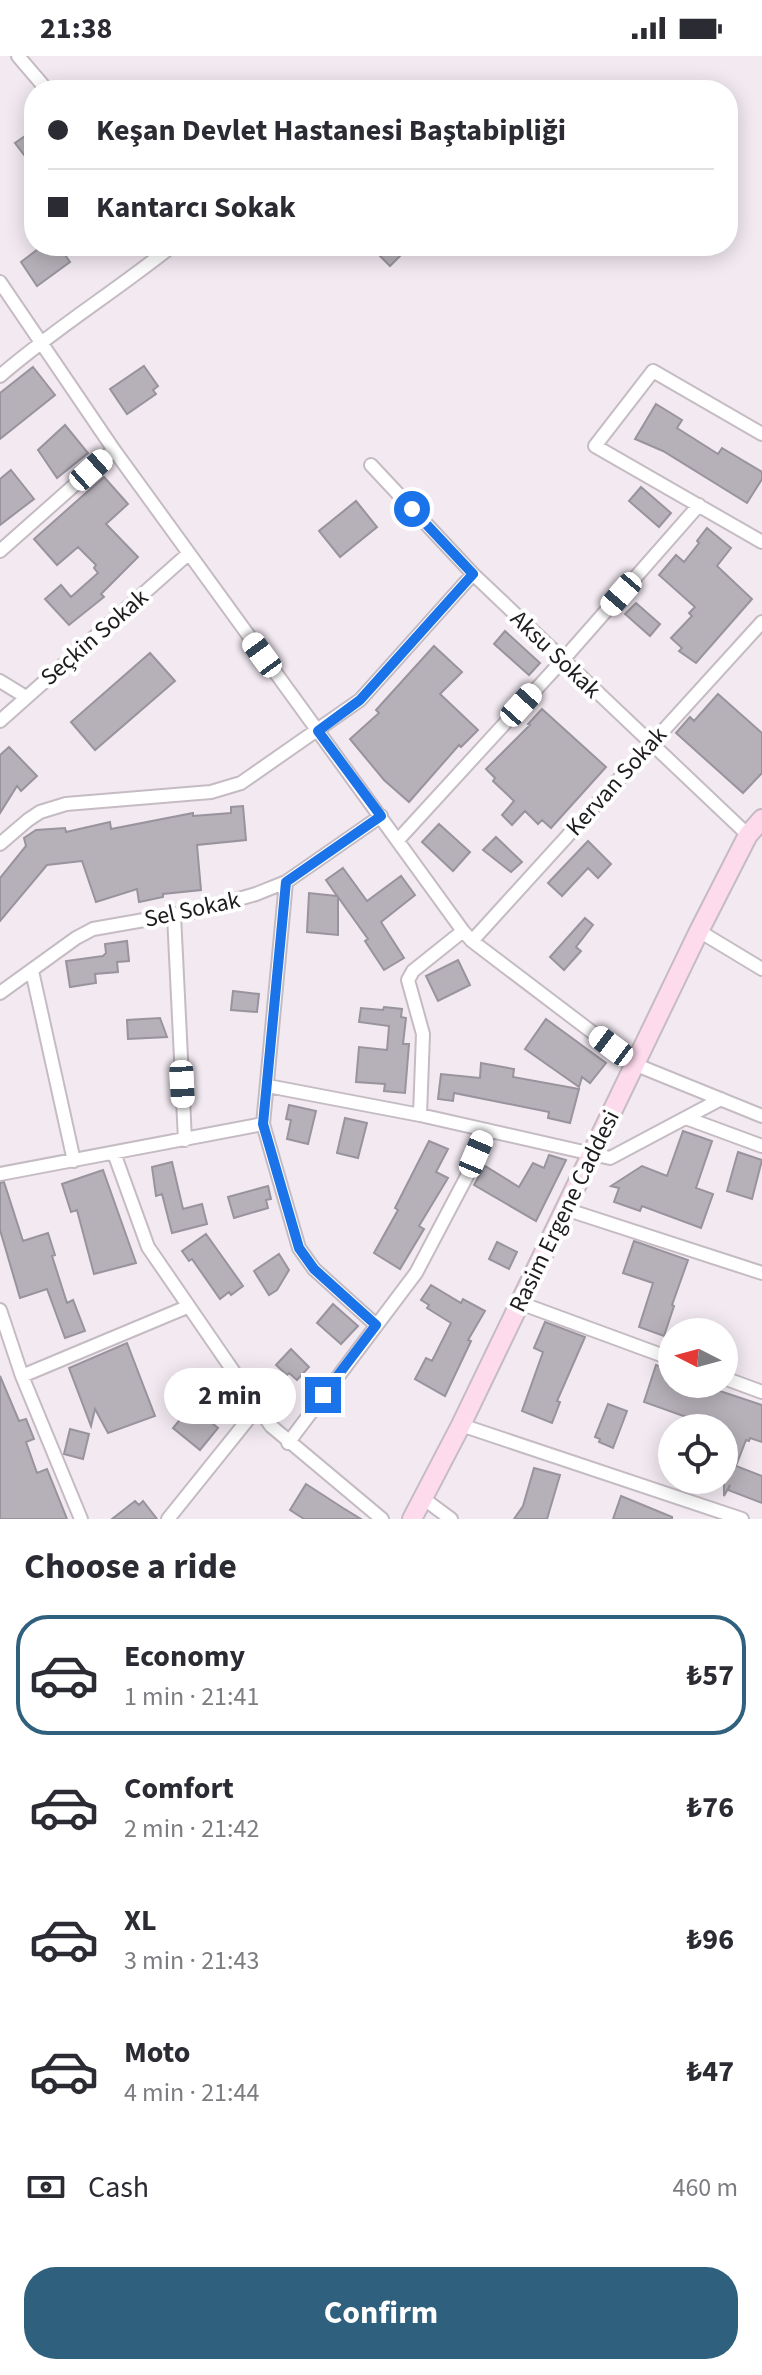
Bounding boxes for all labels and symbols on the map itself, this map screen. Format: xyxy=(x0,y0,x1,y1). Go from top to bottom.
car xyxy=(65,445,117,495)
route start xyxy=(394,491,430,527)
car xyxy=(596,568,646,620)
street label: Seçkin Sokak xyxy=(33,581,156,694)
street label: Aksu Sokak xyxy=(502,602,609,707)
car xyxy=(238,629,286,681)
car xyxy=(496,679,546,731)
street label: Kervan Sokak xyxy=(558,719,675,844)
street label: Sel Sokak xyxy=(141,882,243,937)
car xyxy=(585,1022,637,1070)
car xyxy=(169,1059,195,1109)
street label: Rasim Ergene Caddesi xyxy=(500,1104,629,1318)
car xyxy=(456,1127,496,1181)
north arrow xyxy=(658,1318,738,1398)
callout: 2 min xyxy=(163,1367,295,1423)
route end xyxy=(305,1377,341,1413)

